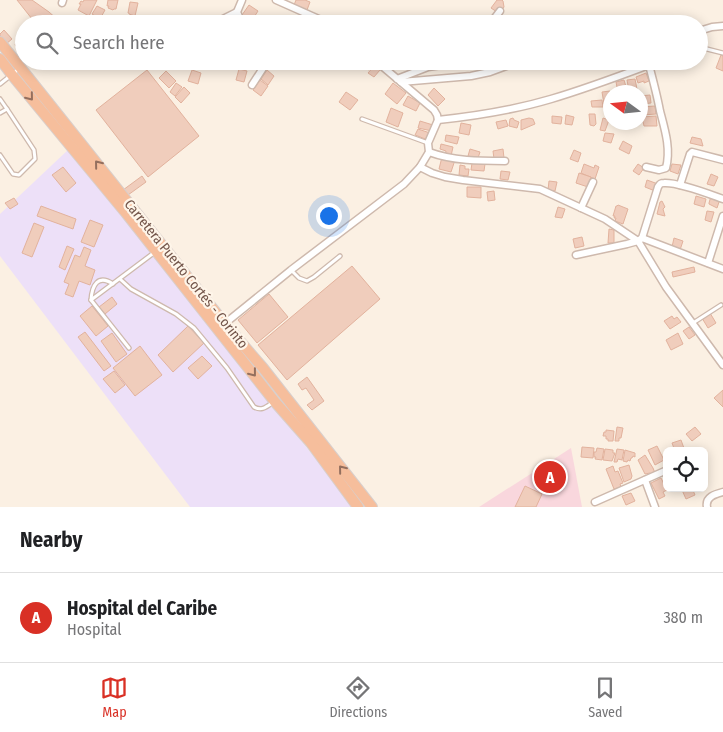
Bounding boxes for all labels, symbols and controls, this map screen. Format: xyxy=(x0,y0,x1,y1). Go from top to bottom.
search box xyxy=(15,15,708,70)
icon: search xyxy=(33,29,61,57)
text: Search here xyxy=(73,31,165,54)
north arrow xyxy=(603,85,648,130)
one-way arrow xyxy=(24,92,33,101)
one-way arrow xyxy=(95,161,104,170)
street label: Carretera Puerto Cortés - Corinto xyxy=(121,196,251,352)
your location xyxy=(316,203,342,229)
one-way arrow xyxy=(248,367,256,376)
map controls xyxy=(663,447,708,492)
button: locate xyxy=(663,447,708,492)
pin: A xyxy=(534,458,566,496)
one-way arrow xyxy=(339,466,347,475)
text: Nearby xyxy=(20,527,82,553)
text: Hospital del Caribe xyxy=(67,597,217,620)
text: A xyxy=(32,608,40,627)
text: 380 m xyxy=(663,608,703,627)
text: Hospital xyxy=(67,620,122,639)
tab: Map xyxy=(100,674,128,721)
tab: Directions xyxy=(329,674,387,721)
tab: Saved xyxy=(588,674,623,721)

